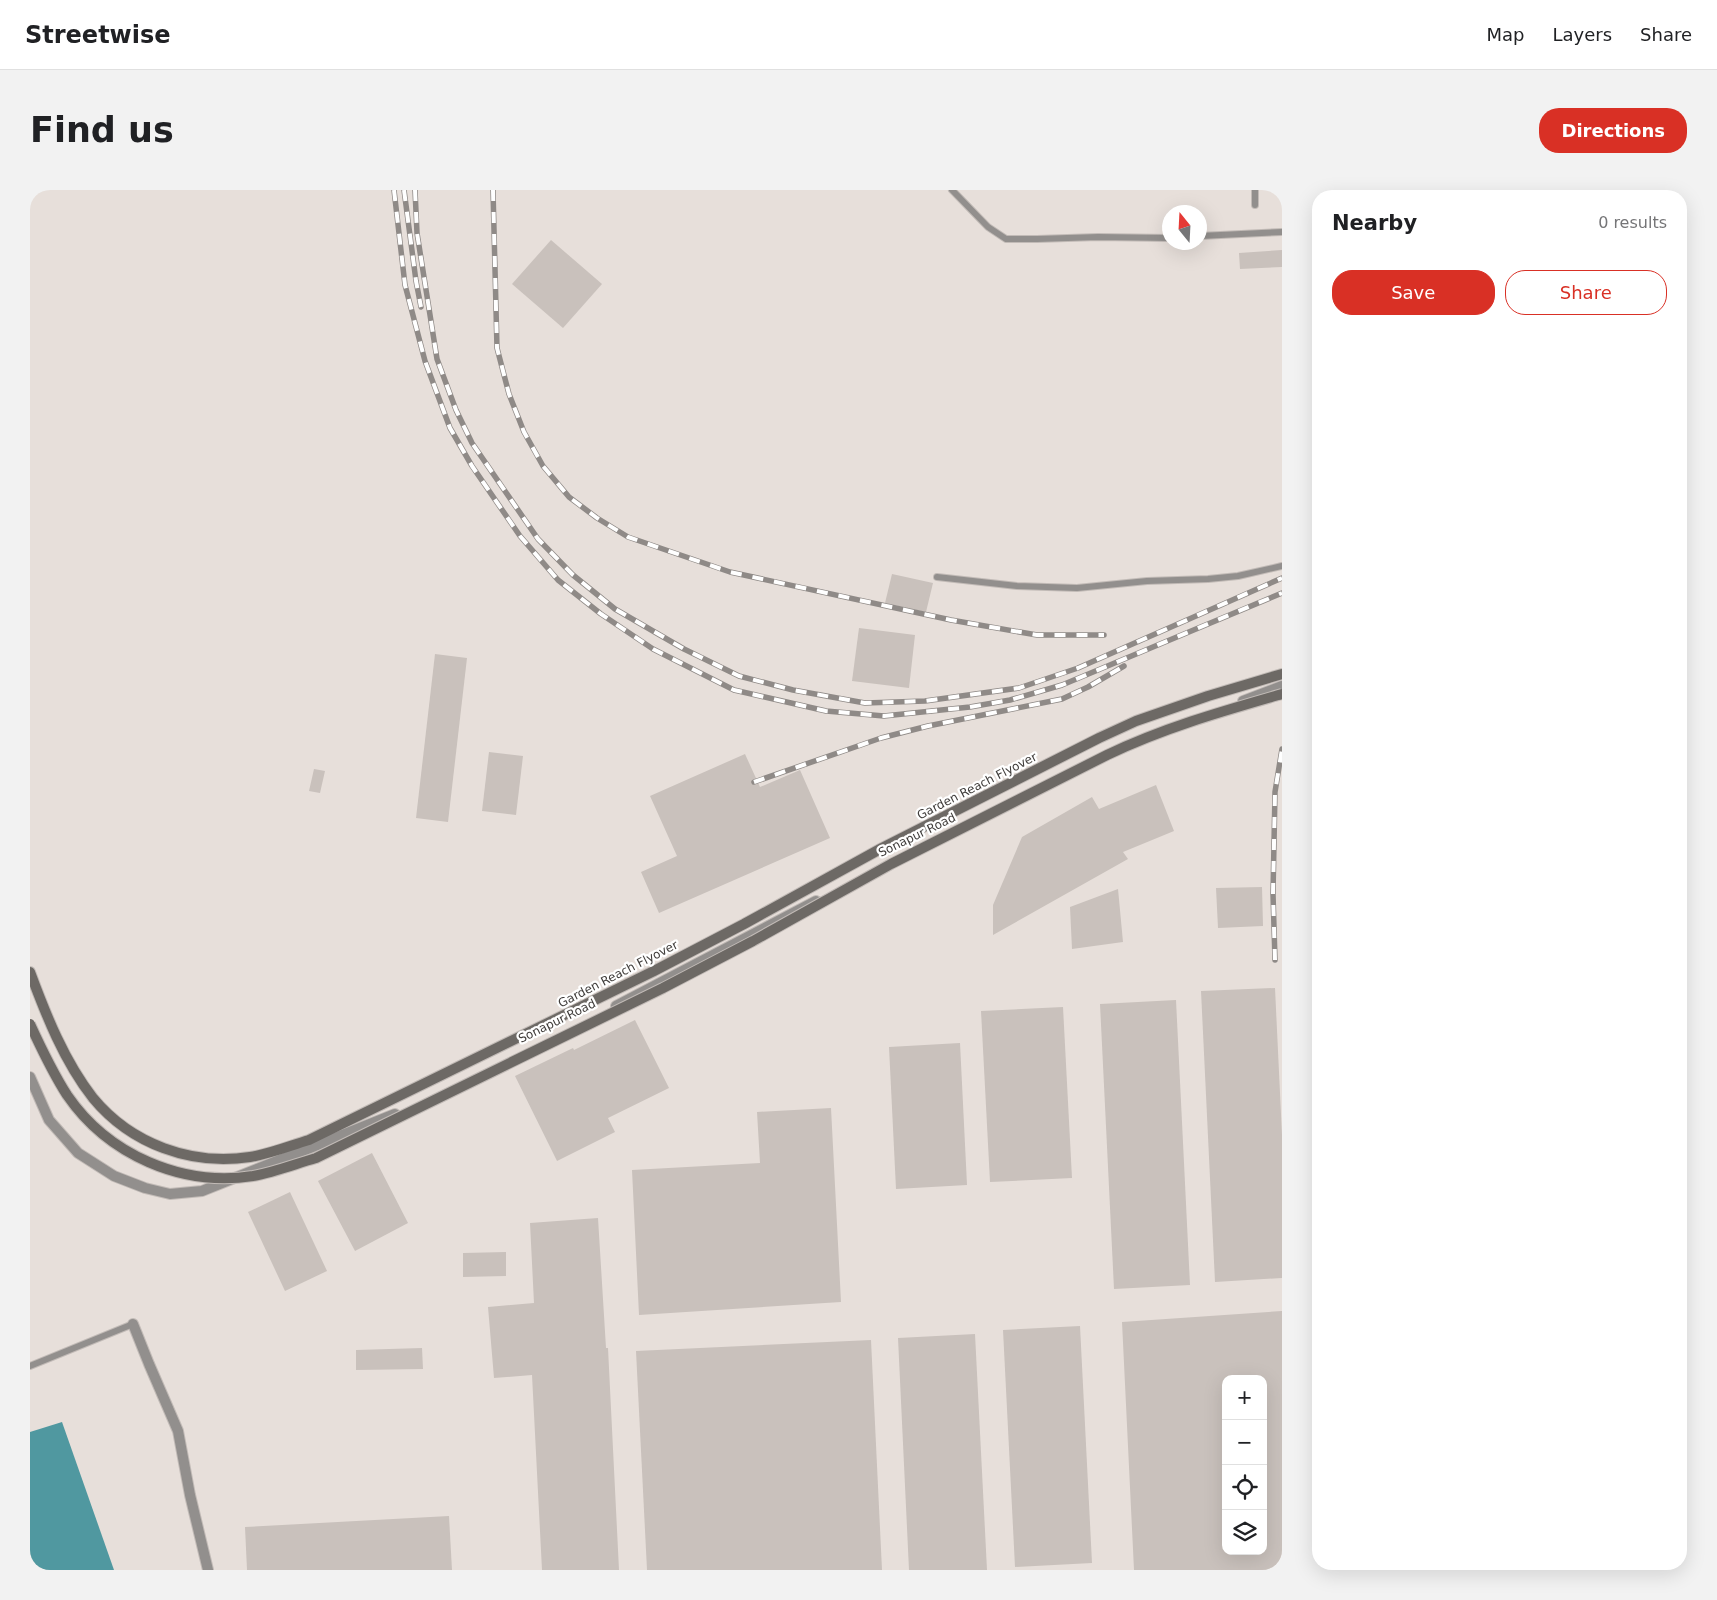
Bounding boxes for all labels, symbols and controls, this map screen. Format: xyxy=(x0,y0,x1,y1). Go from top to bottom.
text: Streetwise xyxy=(25,21,171,49)
text: Map xyxy=(1486,24,1524,45)
text: Layers xyxy=(1552,24,1612,45)
text: Share xyxy=(1640,24,1692,45)
button: Directions xyxy=(1539,108,1687,153)
text: Find us xyxy=(30,110,174,150)
north arrow xyxy=(1162,205,1207,250)
text: Nearby xyxy=(1332,211,1417,235)
text: 0 results xyxy=(1598,213,1667,232)
button: Save xyxy=(1332,270,1495,315)
button: Share xyxy=(1505,270,1667,315)
street label: Garden Reach Flyover xyxy=(915,750,1039,822)
street label: Sonapur Road xyxy=(876,810,958,860)
street label: Garden Reach Flyover xyxy=(556,938,680,1010)
street label: Sonapur Road xyxy=(516,996,598,1046)
map controls xyxy=(1222,1375,1267,1555)
button: + xyxy=(1222,1375,1267,1420)
button: − xyxy=(1222,1420,1267,1465)
button: locate xyxy=(1222,1465,1267,1510)
button: layers xyxy=(1222,1510,1267,1555)

